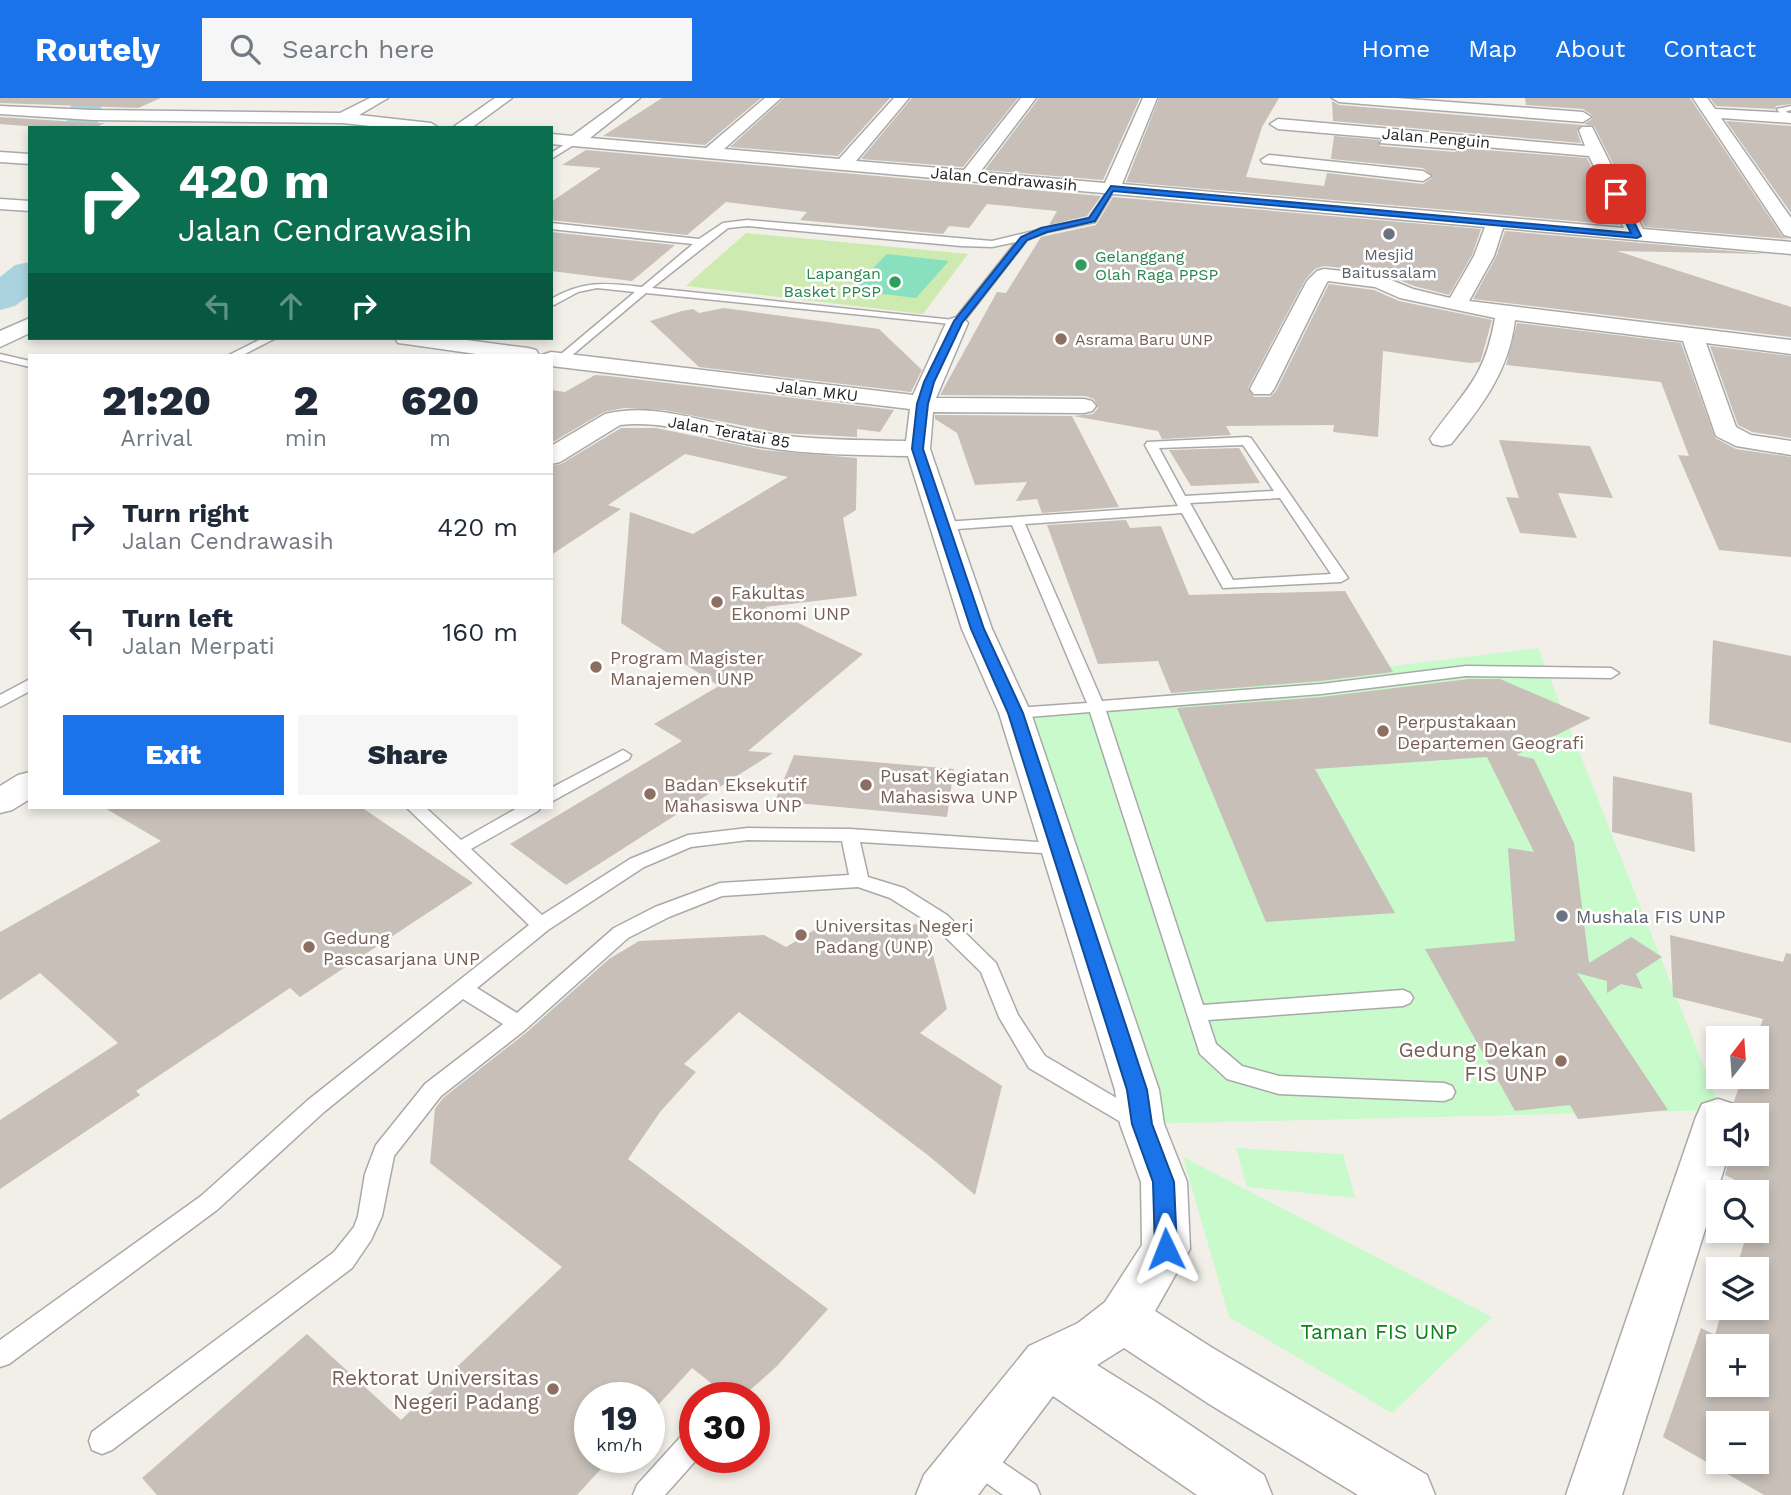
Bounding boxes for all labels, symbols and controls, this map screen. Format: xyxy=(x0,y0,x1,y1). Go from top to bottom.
search box xyxy=(202,18,692,81)
text: Routely xyxy=(35,30,160,69)
icon: search xyxy=(226,30,264,68)
text: Search here xyxy=(282,34,434,64)
text: Home xyxy=(1362,35,1430,63)
text: Map xyxy=(1468,35,1517,63)
text: About xyxy=(1555,35,1625,63)
text: Contact xyxy=(1663,35,1756,63)
street label: Jalan Penguin xyxy=(1381,124,1491,152)
text: 420 m xyxy=(178,152,330,210)
icon: right xyxy=(63,154,154,245)
street label: Jalan Cendrawasih xyxy=(930,163,1078,195)
pin xyxy=(1586,164,1646,224)
icon: arrive xyxy=(1597,175,1635,213)
text: Jalan Cendrawasih xyxy=(178,211,473,249)
marker: Mesjid Baitussalam xyxy=(1381,226,1397,242)
place label: Mesjid Baitussalam xyxy=(1341,245,1437,282)
place label: Gelanggang Olah Raga PPSP xyxy=(1095,247,1218,284)
marker: Gelanggang Olah Raga PPSP xyxy=(1073,257,1089,273)
place label: Lapangan Basket PPSP xyxy=(784,264,881,301)
marker: Lapangan Basket PPSP xyxy=(887,274,903,290)
icon: left xyxy=(199,287,237,325)
icon: ahead xyxy=(272,287,310,325)
icon: right xyxy=(345,287,383,325)
place label: Asrama Baru UNP xyxy=(1075,330,1213,349)
marker: Asrama Baru UNP xyxy=(1053,331,1069,347)
text: 21:20 xyxy=(102,376,211,425)
text: 2 xyxy=(293,376,318,425)
text: 620 xyxy=(401,376,479,425)
street label: Jalan MKU xyxy=(775,377,859,405)
street label: Jalan Teratai 85 xyxy=(667,412,791,452)
text: Arrival xyxy=(120,425,192,452)
text: min xyxy=(285,425,327,452)
text: m xyxy=(429,425,451,452)
text: Turn right xyxy=(122,498,249,528)
icon: right xyxy=(63,508,101,546)
text: 420 m xyxy=(437,512,518,542)
text: Jalan Cendrawasih xyxy=(122,528,334,555)
place label: Fakultas Ekonomi UNP xyxy=(731,582,850,624)
marker: Fakultas Ekonomi UNP xyxy=(709,594,725,610)
text: Turn left xyxy=(122,603,233,633)
icon: left xyxy=(63,613,101,651)
text: 160 m xyxy=(442,617,518,647)
text: Jalan Merpati xyxy=(122,633,275,660)
place label: Program Magister Manajemen UNP xyxy=(610,647,764,689)
marker: Program Magister Manajemen UNP xyxy=(588,659,604,675)
place label: Perpustakaan Departemen Geografi xyxy=(1397,711,1584,753)
button: Exit xyxy=(63,715,284,795)
button: Share xyxy=(298,715,518,795)
marker: Perpustakaan Departemen Geografi xyxy=(1375,723,1391,739)
place label: Pusat Kegiatan Mahasiswa UNP xyxy=(880,765,1018,807)
place label: Badan Eksekutif Mahasiswa UNP xyxy=(664,774,807,816)
marker: Pusat Kegiatan Mahasiswa UNP xyxy=(858,777,874,793)
marker: Badan Eksekutif Mahasiswa UNP xyxy=(642,786,658,802)
place label: Mushala FIS UNP xyxy=(1576,906,1726,927)
marker: Mushala FIS UNP xyxy=(1554,908,1570,924)
place label: Universitas Negeri Padang (UNP) xyxy=(815,915,973,957)
place label: Gedung Pascasarjana UNP xyxy=(323,927,480,969)
marker: Universitas Negeri Padang (UNP) xyxy=(793,927,809,943)
marker: Gedung Pascasarjana UNP xyxy=(301,939,317,955)
north arrow xyxy=(1706,1026,1769,1088)
map controls xyxy=(1706,1026,1769,1474)
place label: Gedung Dekan FIS UNP xyxy=(1398,1037,1547,1086)
marker: Gedung Dekan FIS UNP xyxy=(1553,1053,1569,1069)
button: sound xyxy=(1706,1103,1769,1166)
button: search xyxy=(1706,1180,1769,1243)
position arrow xyxy=(1129,1212,1203,1286)
button: layers xyxy=(1706,1257,1769,1320)
park label: Taman FIS UNP xyxy=(1300,1319,1458,1344)
button: + xyxy=(1706,1334,1769,1397)
place label: Rektorat Universitas Negeri Padang xyxy=(331,1365,540,1414)
marker: Rektorat Universitas Negeri Padang xyxy=(545,1381,561,1397)
speed limit sign: 30 xyxy=(679,1382,770,1473)
text: 19 xyxy=(601,1397,638,1439)
button: − xyxy=(1706,1411,1769,1474)
text: km/h xyxy=(596,1434,643,1455)

